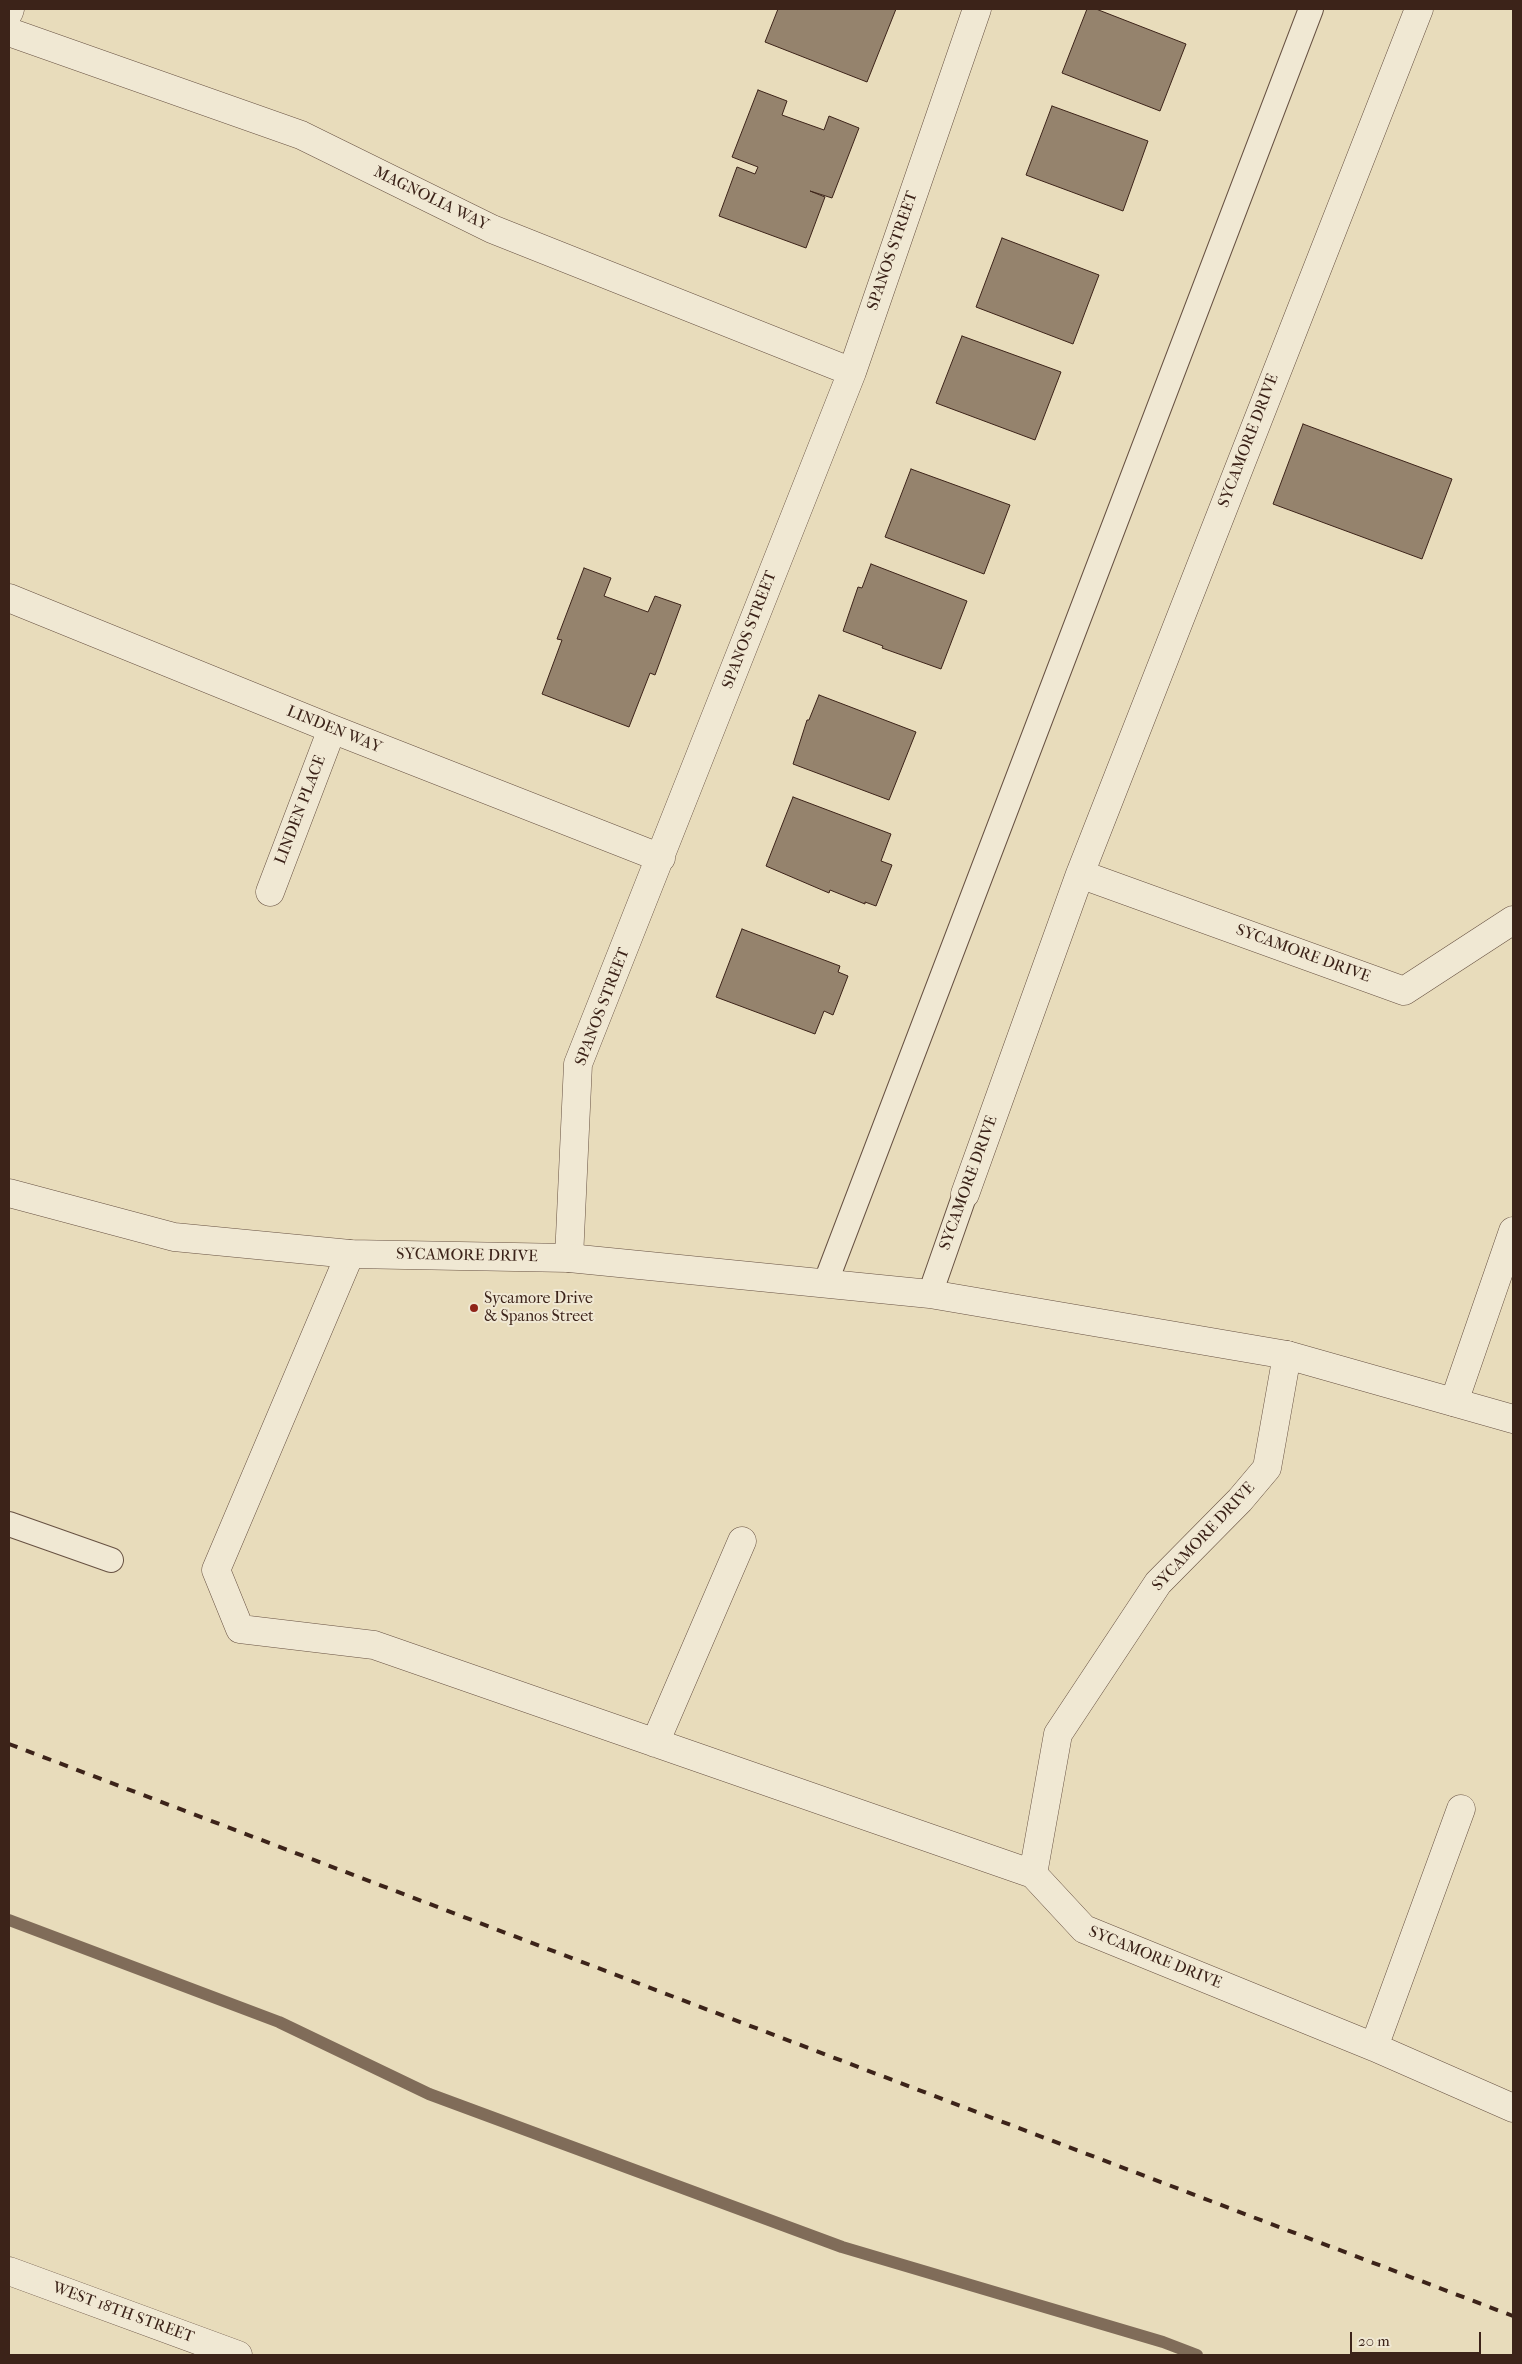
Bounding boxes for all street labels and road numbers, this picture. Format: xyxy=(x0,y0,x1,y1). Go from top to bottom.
street label: MAGNOLIA WAY xyxy=(370,163,492,235)
street label: SPANOS STREET xyxy=(864,189,922,313)
street label: SYCAMORE DRIVE xyxy=(1215,371,1283,511)
street label: SPANOS STREET xyxy=(719,568,781,692)
street label: LINDEN WAY xyxy=(284,702,384,758)
street label: LINDEN PLACE xyxy=(271,753,331,867)
street label: SYCAMORE DRIVE xyxy=(1233,921,1373,987)
street label: SPANOS STREET xyxy=(572,945,634,1069)
street label: SYCAMORE DRIVE xyxy=(936,1113,1002,1253)
street label: SYCAMORE DRIVE xyxy=(396,1245,538,1267)
street label: SYCAMORE DRIVE xyxy=(1149,1479,1259,1595)
street label: SYCAMORE DRIVE xyxy=(1086,1923,1224,1993)
street label: WEST 18TH STREET xyxy=(49,2278,197,2348)

